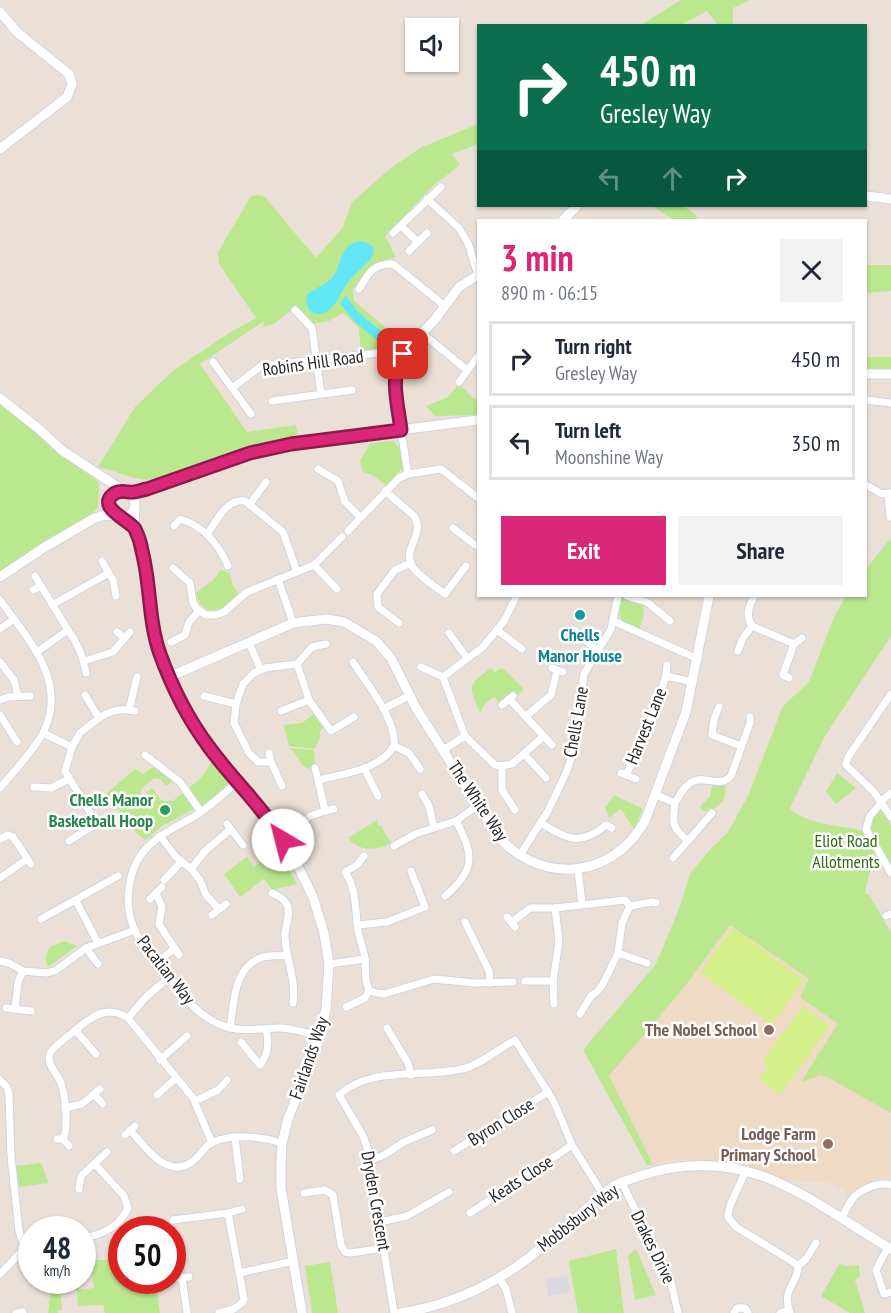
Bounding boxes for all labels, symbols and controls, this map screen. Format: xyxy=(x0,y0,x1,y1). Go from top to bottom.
map controls xyxy=(405,18,459,72)
button: sound xyxy=(405,18,459,72)
text: 450 m xyxy=(600,43,697,98)
icon: right xyxy=(501,48,579,126)
text: Gresley Way xyxy=(600,96,711,130)
icon: left xyxy=(593,162,626,195)
icon: ahead xyxy=(656,162,689,195)
icon: right xyxy=(719,162,752,195)
text: 3 min xyxy=(501,234,574,281)
button: close xyxy=(780,239,843,302)
text: 890 m · 06:15 xyxy=(501,280,598,306)
pin xyxy=(377,328,428,379)
text: Turn right xyxy=(555,332,632,360)
icon: arrive xyxy=(386,337,419,370)
icon: right xyxy=(504,342,537,375)
street label: Robins Hill Road xyxy=(261,344,365,381)
text: 450 m xyxy=(791,345,840,373)
text: Gresley Way xyxy=(555,360,637,386)
text: Turn left xyxy=(555,416,621,444)
icon: left xyxy=(504,426,537,459)
text: 350 m xyxy=(791,429,840,457)
text: Moonshine Way xyxy=(555,444,663,470)
button: Exit xyxy=(501,516,666,585)
button: Share xyxy=(678,516,843,585)
marker: Chells Manor House xyxy=(573,608,587,622)
place label: Chells Manor House xyxy=(538,623,622,667)
street label: Harvest Lane xyxy=(620,684,671,768)
street label: Chells Lane xyxy=(558,685,593,759)
street label: The White Way xyxy=(443,756,514,846)
place label: Chells Manor Basketball Hoop xyxy=(49,788,154,832)
marker: Chells Manor Basketball Hoop xyxy=(158,803,172,817)
position arrow xyxy=(251,808,315,872)
park label: Eliot Road Allotments xyxy=(812,829,880,873)
street label: Pacatian Way xyxy=(132,931,201,1009)
street label: Fairlands Way xyxy=(284,1013,333,1102)
place label: The Nobel School xyxy=(645,1018,758,1041)
marker: The Nobel School xyxy=(762,1023,776,1037)
street label: Byron Close xyxy=(464,1092,538,1151)
place label: Lodge Farm Primary School xyxy=(721,1122,817,1166)
marker: Lodge Farm Primary School xyxy=(821,1137,835,1151)
street label: Dryden Crescent xyxy=(356,1149,397,1253)
street label: Keats Close xyxy=(485,1149,557,1208)
street label: Mobbsbury Way xyxy=(532,1179,623,1256)
street label: Drakes Drive xyxy=(626,1206,681,1287)
speed limit sign: 50 xyxy=(108,1216,186,1294)
text: 48 xyxy=(43,1228,71,1267)
text: km/h xyxy=(44,1261,70,1280)

